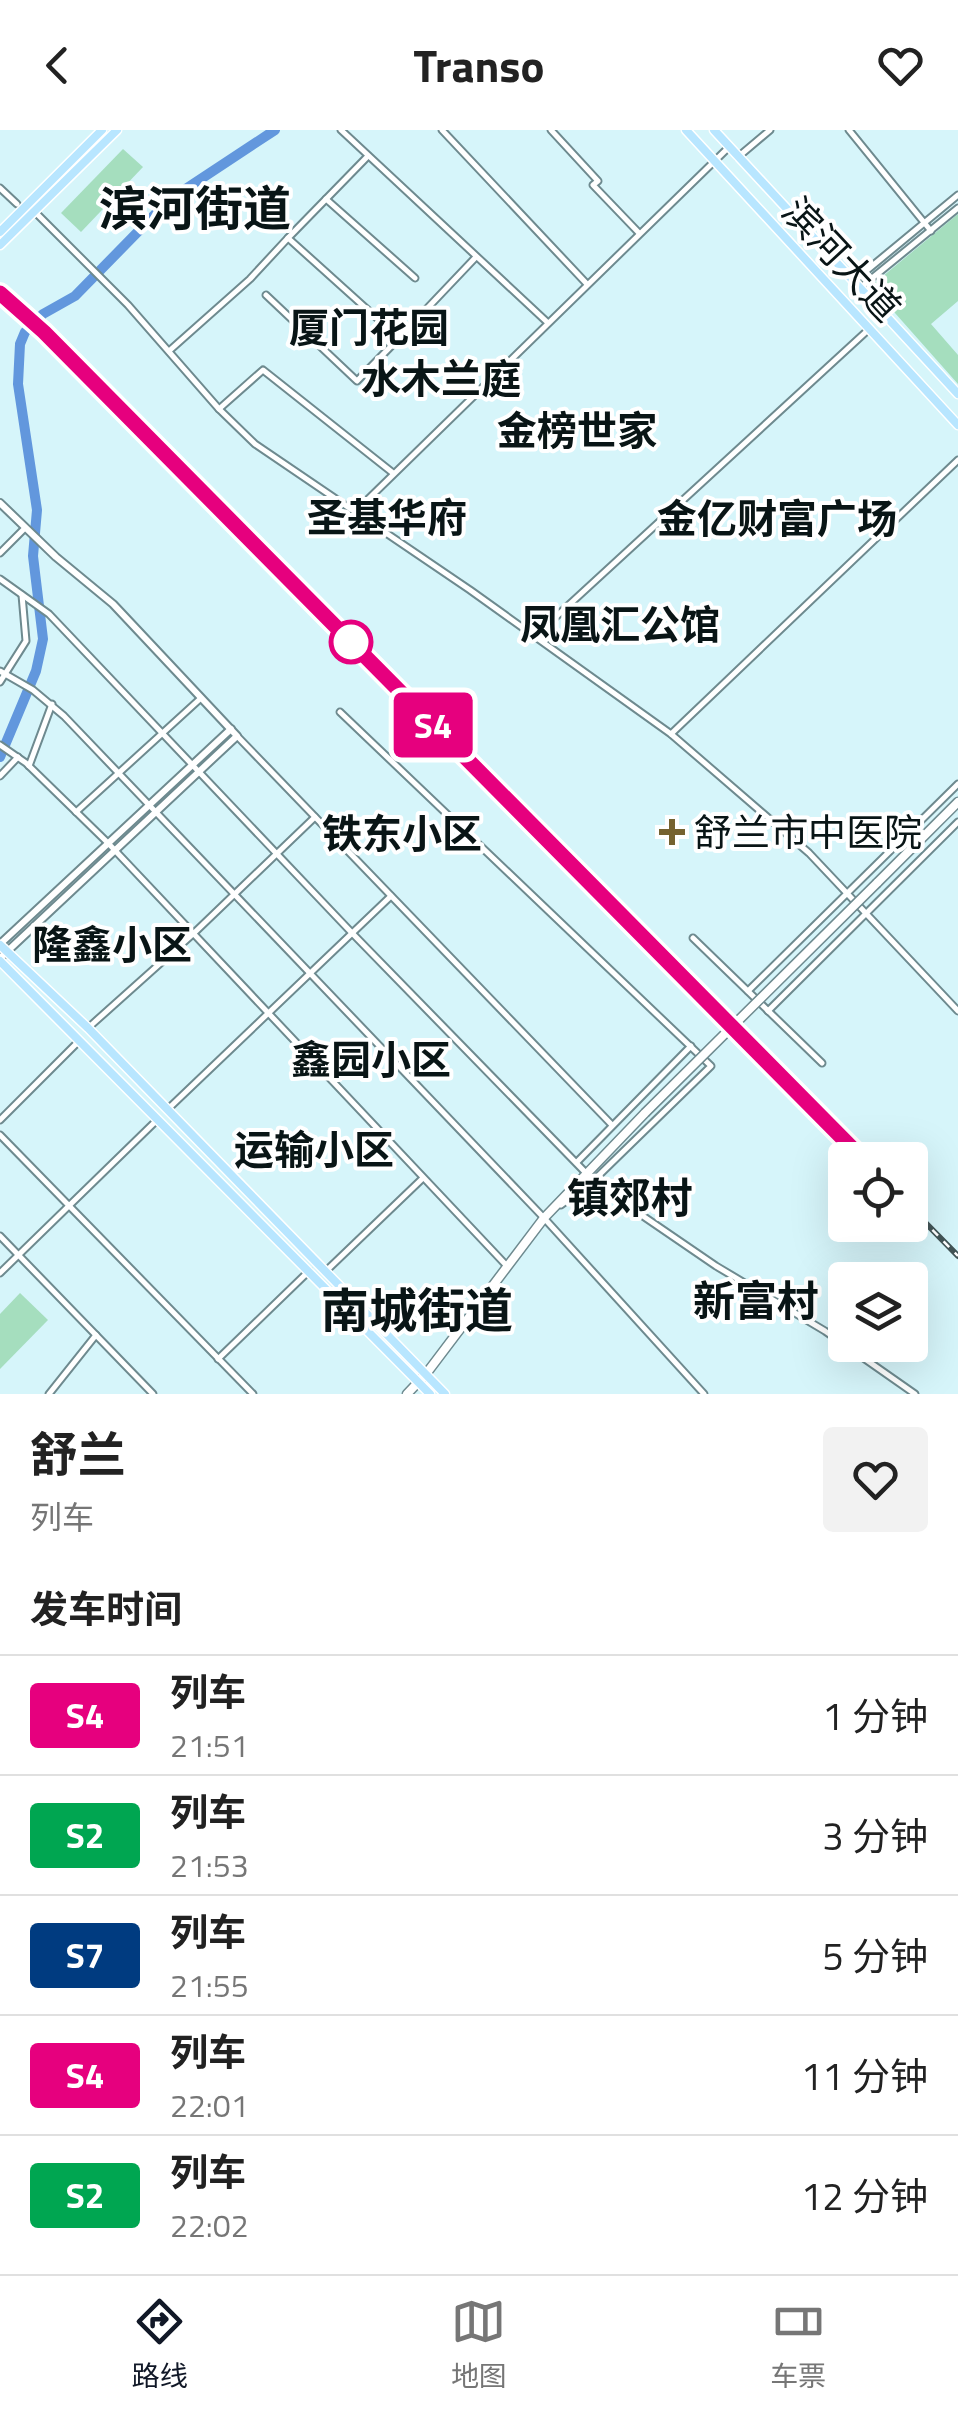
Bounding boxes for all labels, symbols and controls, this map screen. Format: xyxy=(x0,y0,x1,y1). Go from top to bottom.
text: Transo xyxy=(413,31,545,99)
icon: back xyxy=(30,38,85,93)
icon: heart xyxy=(873,38,928,93)
district label: 滨河街道 xyxy=(99,172,291,245)
street label: 滨河大道 xyxy=(769,184,915,334)
district label: 厦门花园 xyxy=(289,297,449,358)
district label: 水木兰庭 xyxy=(361,348,521,409)
district label: 金榜世家 xyxy=(497,400,657,461)
district label: 圣基华府 xyxy=(307,487,467,548)
district label: 金亿财富广场 xyxy=(657,488,897,549)
district label: 凤凰汇公馆 xyxy=(520,594,720,655)
unlabelled marker xyxy=(330,621,372,663)
line badge: S4 xyxy=(388,692,478,758)
text: S4 xyxy=(414,698,452,752)
district label: 铁东小区 xyxy=(322,803,482,864)
place label: 舒兰市中医院 xyxy=(694,803,922,861)
marker: 舒兰市中医院 xyxy=(659,819,685,845)
district label: 隆鑫小区 xyxy=(32,914,192,975)
district label: 鑫园小区 xyxy=(291,1029,451,1090)
district label: 运输小区 xyxy=(234,1119,394,1180)
map controls xyxy=(828,1142,928,1362)
button: locate xyxy=(828,1142,928,1242)
district label: 镇郊村 xyxy=(567,1165,693,1229)
button: layers xyxy=(828,1262,928,1362)
district label: 新富村 xyxy=(693,1268,819,1332)
district label: 南城街道 xyxy=(321,1274,513,1347)
text: 舒兰 xyxy=(30,1418,126,1491)
button: heart xyxy=(823,1427,928,1532)
text: 列车 xyxy=(30,1493,94,1541)
text: 发车时间 xyxy=(30,1580,182,1638)
text: 列车 xyxy=(170,1663,246,1721)
text: 1 分钟 xyxy=(822,1687,928,1745)
text: S4 xyxy=(66,1688,104,1742)
text: 21:51 xyxy=(170,1721,249,1769)
text: 列车 xyxy=(170,1783,246,1841)
text: 3 分钟 xyxy=(822,1807,928,1865)
text: S2 xyxy=(66,1808,104,1862)
text: 21:53 xyxy=(170,1841,249,1889)
text: 列车 xyxy=(170,1903,246,1961)
text: 5 分钟 xyxy=(822,1927,928,1985)
text: S7 xyxy=(66,1928,104,1982)
text: 21:55 xyxy=(170,1961,249,2009)
text: 列车 xyxy=(170,2023,246,2081)
text: 11 分钟 xyxy=(801,2047,928,2105)
text: S4 xyxy=(66,2048,104,2102)
text: 22:01 xyxy=(170,2081,249,2129)
text: 列车 xyxy=(170,2143,246,2201)
text: 12 分钟 xyxy=(801,2167,928,2225)
text: S2 xyxy=(66,2168,104,2222)
text: 22:02 xyxy=(170,2201,249,2249)
tab: 路线 xyxy=(132,2294,188,2397)
tab: 地图 xyxy=(451,2294,507,2397)
tab: 车票 xyxy=(770,2294,826,2397)

